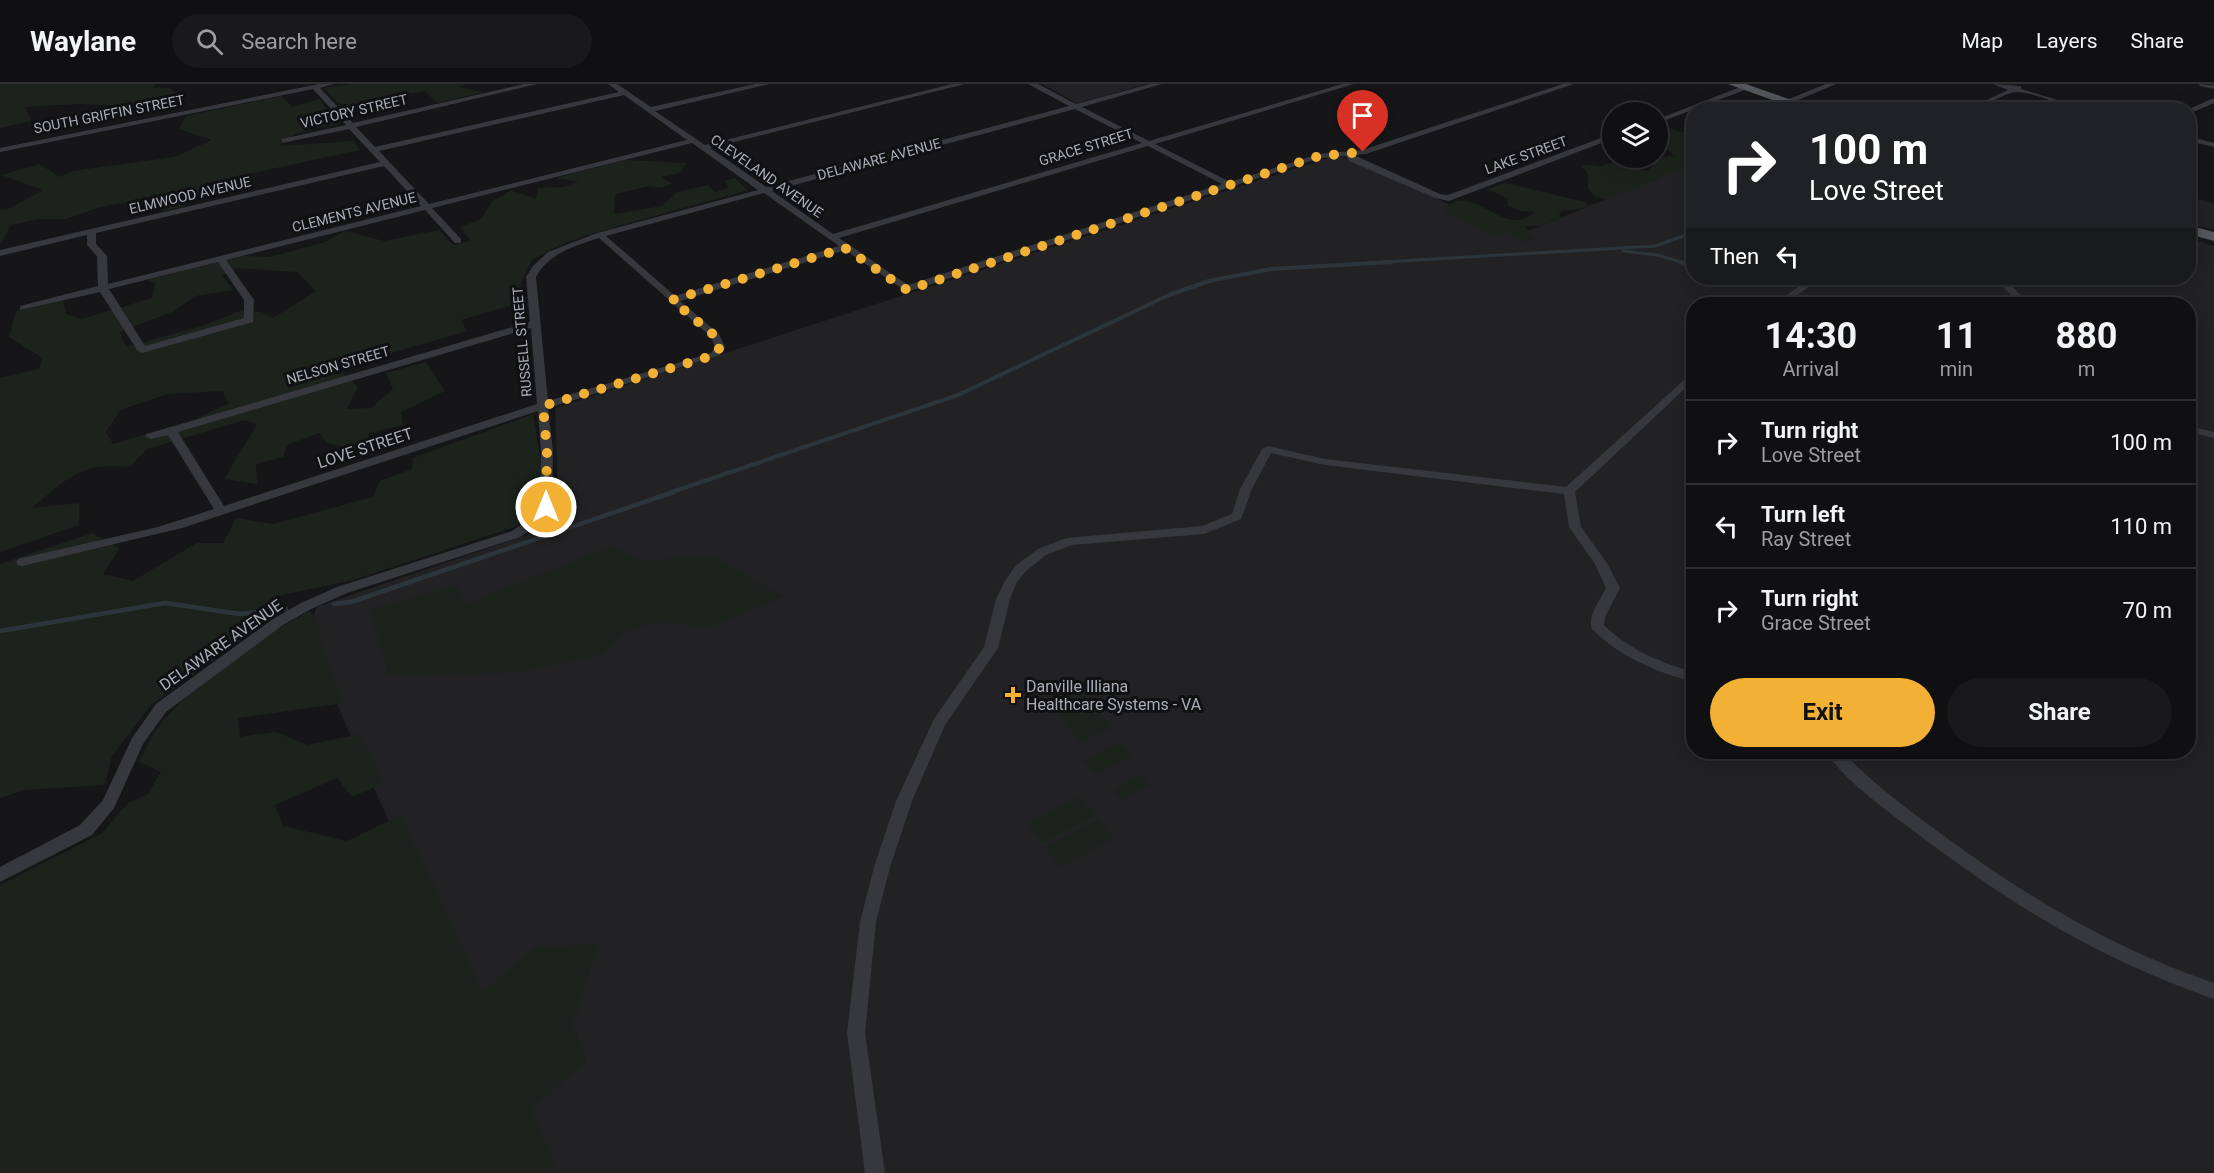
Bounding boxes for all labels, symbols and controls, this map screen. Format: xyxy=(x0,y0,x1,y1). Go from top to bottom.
search box xyxy=(172,14,592,68)
text: Waylane xyxy=(30,25,136,58)
icon: search xyxy=(193,25,226,58)
text: Search here xyxy=(241,29,357,54)
text: Map xyxy=(1961,29,2003,53)
text: Layers xyxy=(2036,29,2097,53)
text: Share xyxy=(2130,29,2184,53)
pin xyxy=(1337,90,1388,152)
street label: SOUTH GRIFFIN STREET xyxy=(32,91,186,136)
street label: VICTORY STREET xyxy=(299,91,410,131)
icon: arrive xyxy=(1346,99,1379,132)
map controls xyxy=(1602,102,1668,168)
button: layers xyxy=(1602,102,1668,168)
street label: GRACE STREET xyxy=(1037,125,1136,169)
text: 100 m xyxy=(1809,125,1928,174)
icon: right xyxy=(1710,126,1788,204)
street label: CLEVELAND AVENUE xyxy=(708,131,826,221)
street label: LAKE STREET xyxy=(1483,132,1570,177)
street label: DELAWARE AVENUE xyxy=(815,135,943,183)
street label: ELMWOOD AVENUE xyxy=(128,173,252,217)
text: Love Street xyxy=(1809,175,1944,207)
street label: CLEMENTS AVENUE xyxy=(290,189,418,235)
icon: left xyxy=(1771,240,1804,273)
text: Then xyxy=(1710,244,1759,269)
street label: RUSSELL STREET xyxy=(509,286,535,398)
text: 14:30 xyxy=(1764,315,1857,357)
text: 11 xyxy=(1936,315,1977,357)
text: 880 xyxy=(2056,315,2118,357)
street label: NELSON STREET xyxy=(285,342,392,387)
text: Arrival xyxy=(1782,357,1839,381)
text: min xyxy=(1940,357,1973,381)
text: m xyxy=(2078,357,2095,381)
text: Turn right xyxy=(1761,418,1858,443)
street label: LOVE STREET xyxy=(315,424,415,472)
icon: right xyxy=(1710,426,1743,459)
text: 100 m xyxy=(2110,430,2172,455)
text: Love Street xyxy=(1761,443,1861,467)
position arrow xyxy=(514,475,578,539)
text: Turn left xyxy=(1761,502,1845,527)
icon: left xyxy=(1710,510,1743,543)
text: 110 m xyxy=(2110,514,2172,539)
text: Ray Street xyxy=(1761,527,1851,551)
text: Turn right xyxy=(1761,586,1858,611)
icon: right xyxy=(1710,594,1743,627)
street label: DELAWARE AVENUE xyxy=(156,596,286,694)
text: 70 m xyxy=(2123,598,2172,623)
text: Grace Street xyxy=(1761,611,1871,635)
place label: Danville Illiana Healthcare Systems - VA xyxy=(1026,677,1202,714)
button: Exit xyxy=(1710,678,1935,747)
button: Share xyxy=(1947,678,2172,747)
marker: Danville Illiana Healthcare Systems - VA xyxy=(1004,686,1022,704)

